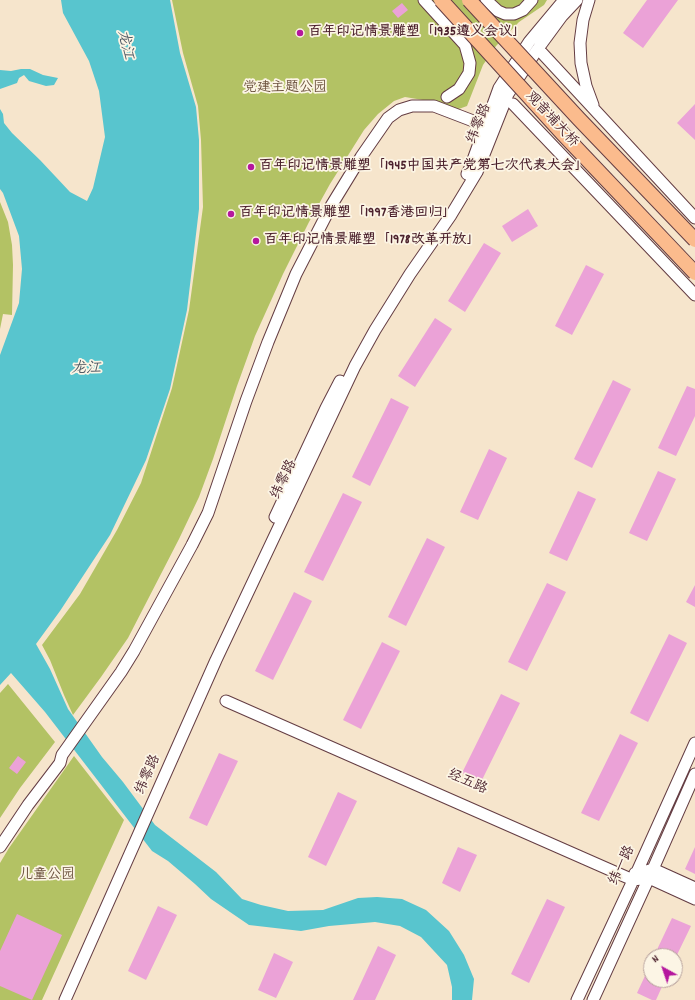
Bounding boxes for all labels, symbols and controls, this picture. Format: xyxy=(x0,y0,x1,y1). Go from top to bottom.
place label: 百年印记情景雕塑「1935遵义会议」 xyxy=(308,25,526,41)
water label: 龙江 xyxy=(112,28,136,62)
marker: 百年印记情景雕塑「1935遵义会议」 xyxy=(295,28,305,38)
park label: 党建主题公园 xyxy=(243,81,327,97)
street label: 观音埔大桥 xyxy=(521,89,581,151)
street label: 纬零路 xyxy=(464,101,496,147)
place label: 百年印记情景雕塑「1945中国共产党第七次代表大会」 xyxy=(259,159,589,175)
marker: 百年印记情景雕塑「1945中国共产党第七次代表大会」 xyxy=(246,162,256,172)
place label: 百年印记情景雕塑「1997香港回归」 xyxy=(239,206,456,222)
marker: 百年印记情景雕塑「1997香港回归」 xyxy=(226,209,236,219)
place label: 百年印记情景雕塑「1978改革开放」 xyxy=(264,233,480,249)
marker: 百年印记情景雕塑「1978改革开放」 xyxy=(251,236,261,246)
water label: 龙江 xyxy=(71,361,101,379)
street label: 纬零路 xyxy=(269,457,301,503)
street label: 纬零路 xyxy=(133,752,165,798)
street label: 经五路 xyxy=(444,767,490,799)
street label: 纬一路 xyxy=(607,843,639,889)
park label: 儿童公园 xyxy=(19,868,75,884)
north arrow xyxy=(643,948,683,988)
text: N xyxy=(649,952,663,967)

